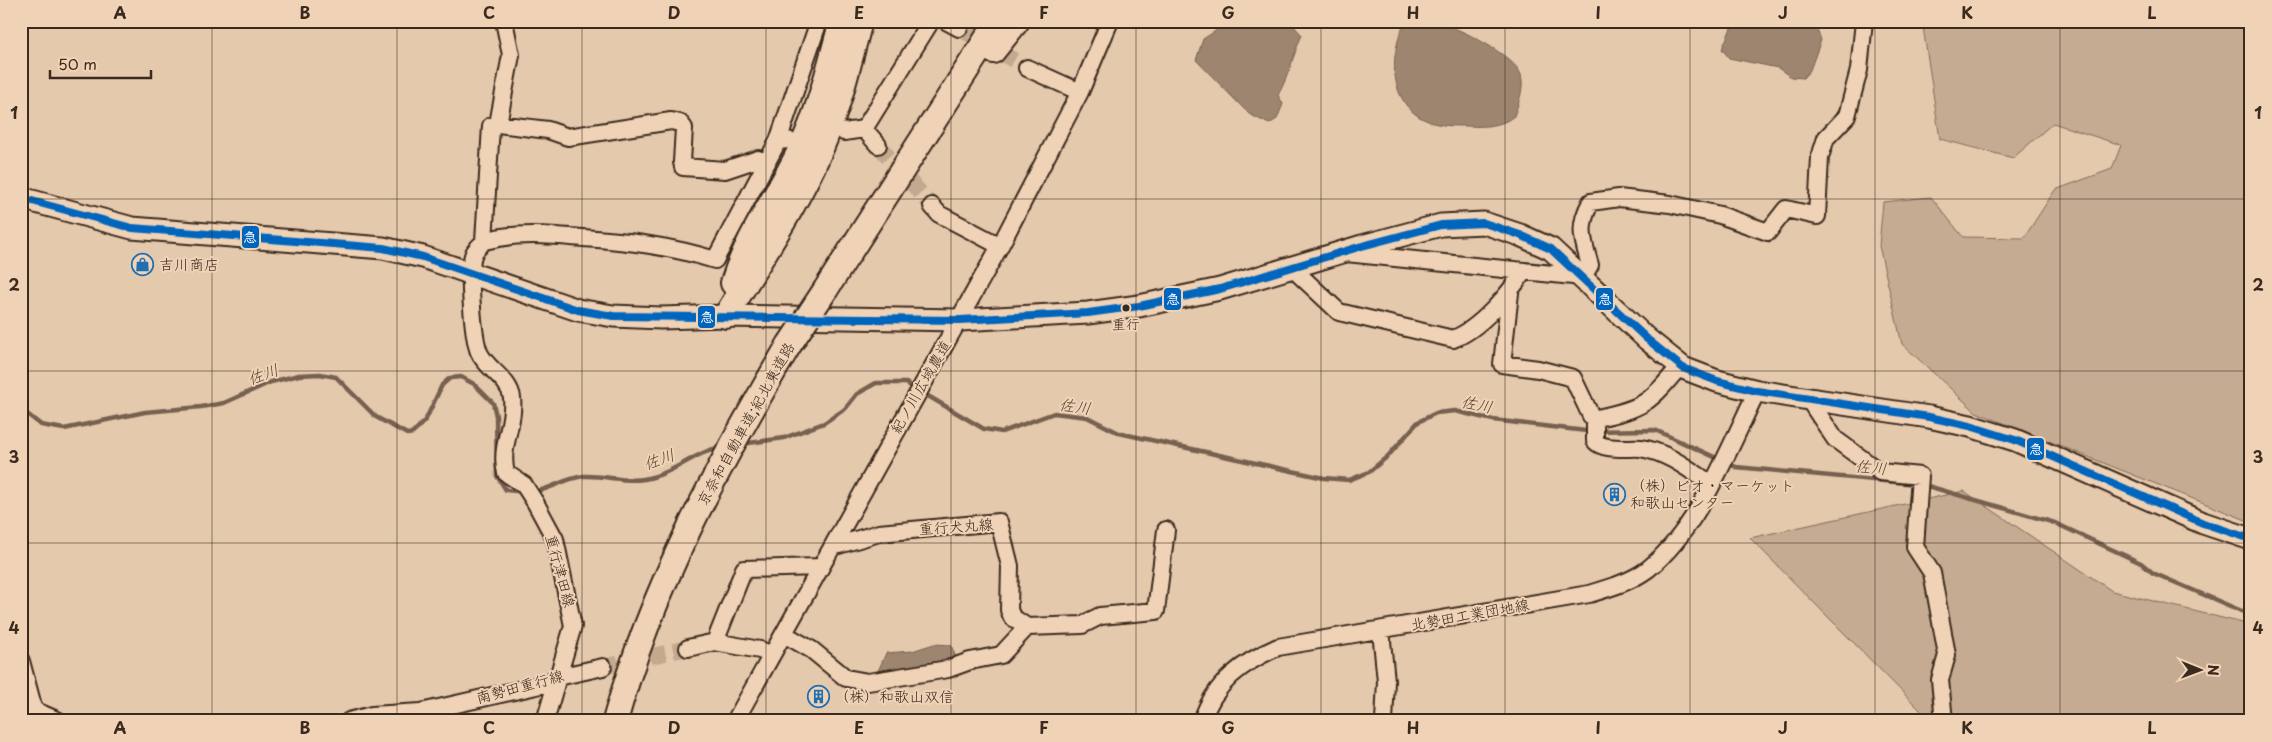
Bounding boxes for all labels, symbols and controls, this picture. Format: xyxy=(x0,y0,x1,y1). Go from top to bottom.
text: A xyxy=(114,0,127,24)
text: B xyxy=(300,0,311,24)
text: C xyxy=(483,0,495,24)
text: D xyxy=(668,0,680,24)
text: E xyxy=(854,0,864,24)
text: F xyxy=(1039,0,1049,24)
text: G xyxy=(1221,0,1235,24)
text: H xyxy=(1407,0,1419,24)
text: I xyxy=(1595,0,1601,24)
text: J xyxy=(1778,0,1788,24)
text: K xyxy=(1961,0,1973,24)
text: L xyxy=(2147,0,2157,24)
scale bar xyxy=(50,48,151,80)
text: 50 m xyxy=(58,52,97,75)
text: 1 xyxy=(10,100,18,124)
text: 1 xyxy=(2254,100,2262,124)
line badge: 急 xyxy=(241,225,260,249)
text: 急 xyxy=(243,226,257,247)
place label: 吉川商店 xyxy=(159,252,219,275)
shop icon: 吉川商店 xyxy=(131,253,155,277)
text: 2 xyxy=(8,272,20,296)
text: 2 xyxy=(2252,272,2264,296)
line badge: 急 xyxy=(1163,287,1182,311)
line badge: 急 xyxy=(1595,287,1614,311)
text: 急 xyxy=(1166,288,1180,309)
text: 急 xyxy=(1598,288,1612,309)
marker: 重行 xyxy=(1121,303,1131,313)
line badge: 急 xyxy=(697,305,716,329)
text: 急 xyxy=(700,306,714,327)
place label: 重行 xyxy=(1112,313,1140,334)
street label: 紀ノ川広域農道 xyxy=(883,335,956,437)
street label: 京奈和自動車道;紀北東道路 xyxy=(690,337,799,509)
water label: 佐川 xyxy=(244,356,282,390)
water label: 佐川 xyxy=(1459,388,1495,418)
water label: 佐川 xyxy=(1058,391,1093,419)
line badge: 急 xyxy=(2026,437,2045,461)
text: 急 xyxy=(2029,438,2043,459)
water label: 佐川 xyxy=(640,441,678,475)
text: 3 xyxy=(9,444,19,468)
text: 3 xyxy=(2253,444,2263,468)
water label: 佐川 xyxy=(1854,453,1888,479)
place label: （株）ビオ・マーケット 和歌山センター xyxy=(1630,473,1795,513)
building icon: （株）ビオ・マーケット 和歌山センター xyxy=(1602,483,1626,507)
street label: 重行犬丸線 xyxy=(918,511,994,540)
street label: 重行津田線 xyxy=(541,531,582,610)
street label: 北勢田工業団地線 xyxy=(1409,592,1531,635)
text: 4 xyxy=(9,615,20,639)
text: 4 xyxy=(2253,615,2264,639)
north arrow xyxy=(2174,644,2224,694)
street label: 南勢田重行線 xyxy=(473,663,566,708)
text: N xyxy=(2203,665,2224,676)
place label: （株）和歌山双信 xyxy=(834,684,954,707)
building icon: （株）和歌山双信 xyxy=(806,685,830,709)
text: A xyxy=(114,715,127,739)
text: B xyxy=(300,715,311,739)
text: C xyxy=(483,715,495,739)
text: D xyxy=(668,715,680,739)
text: E xyxy=(854,715,864,739)
text: F xyxy=(1039,715,1049,739)
text: G xyxy=(1221,715,1235,739)
text: H xyxy=(1407,715,1419,739)
text: I xyxy=(1595,715,1601,739)
text: J xyxy=(1778,715,1788,739)
text: K xyxy=(1961,715,1973,739)
text: L xyxy=(2147,715,2157,739)

